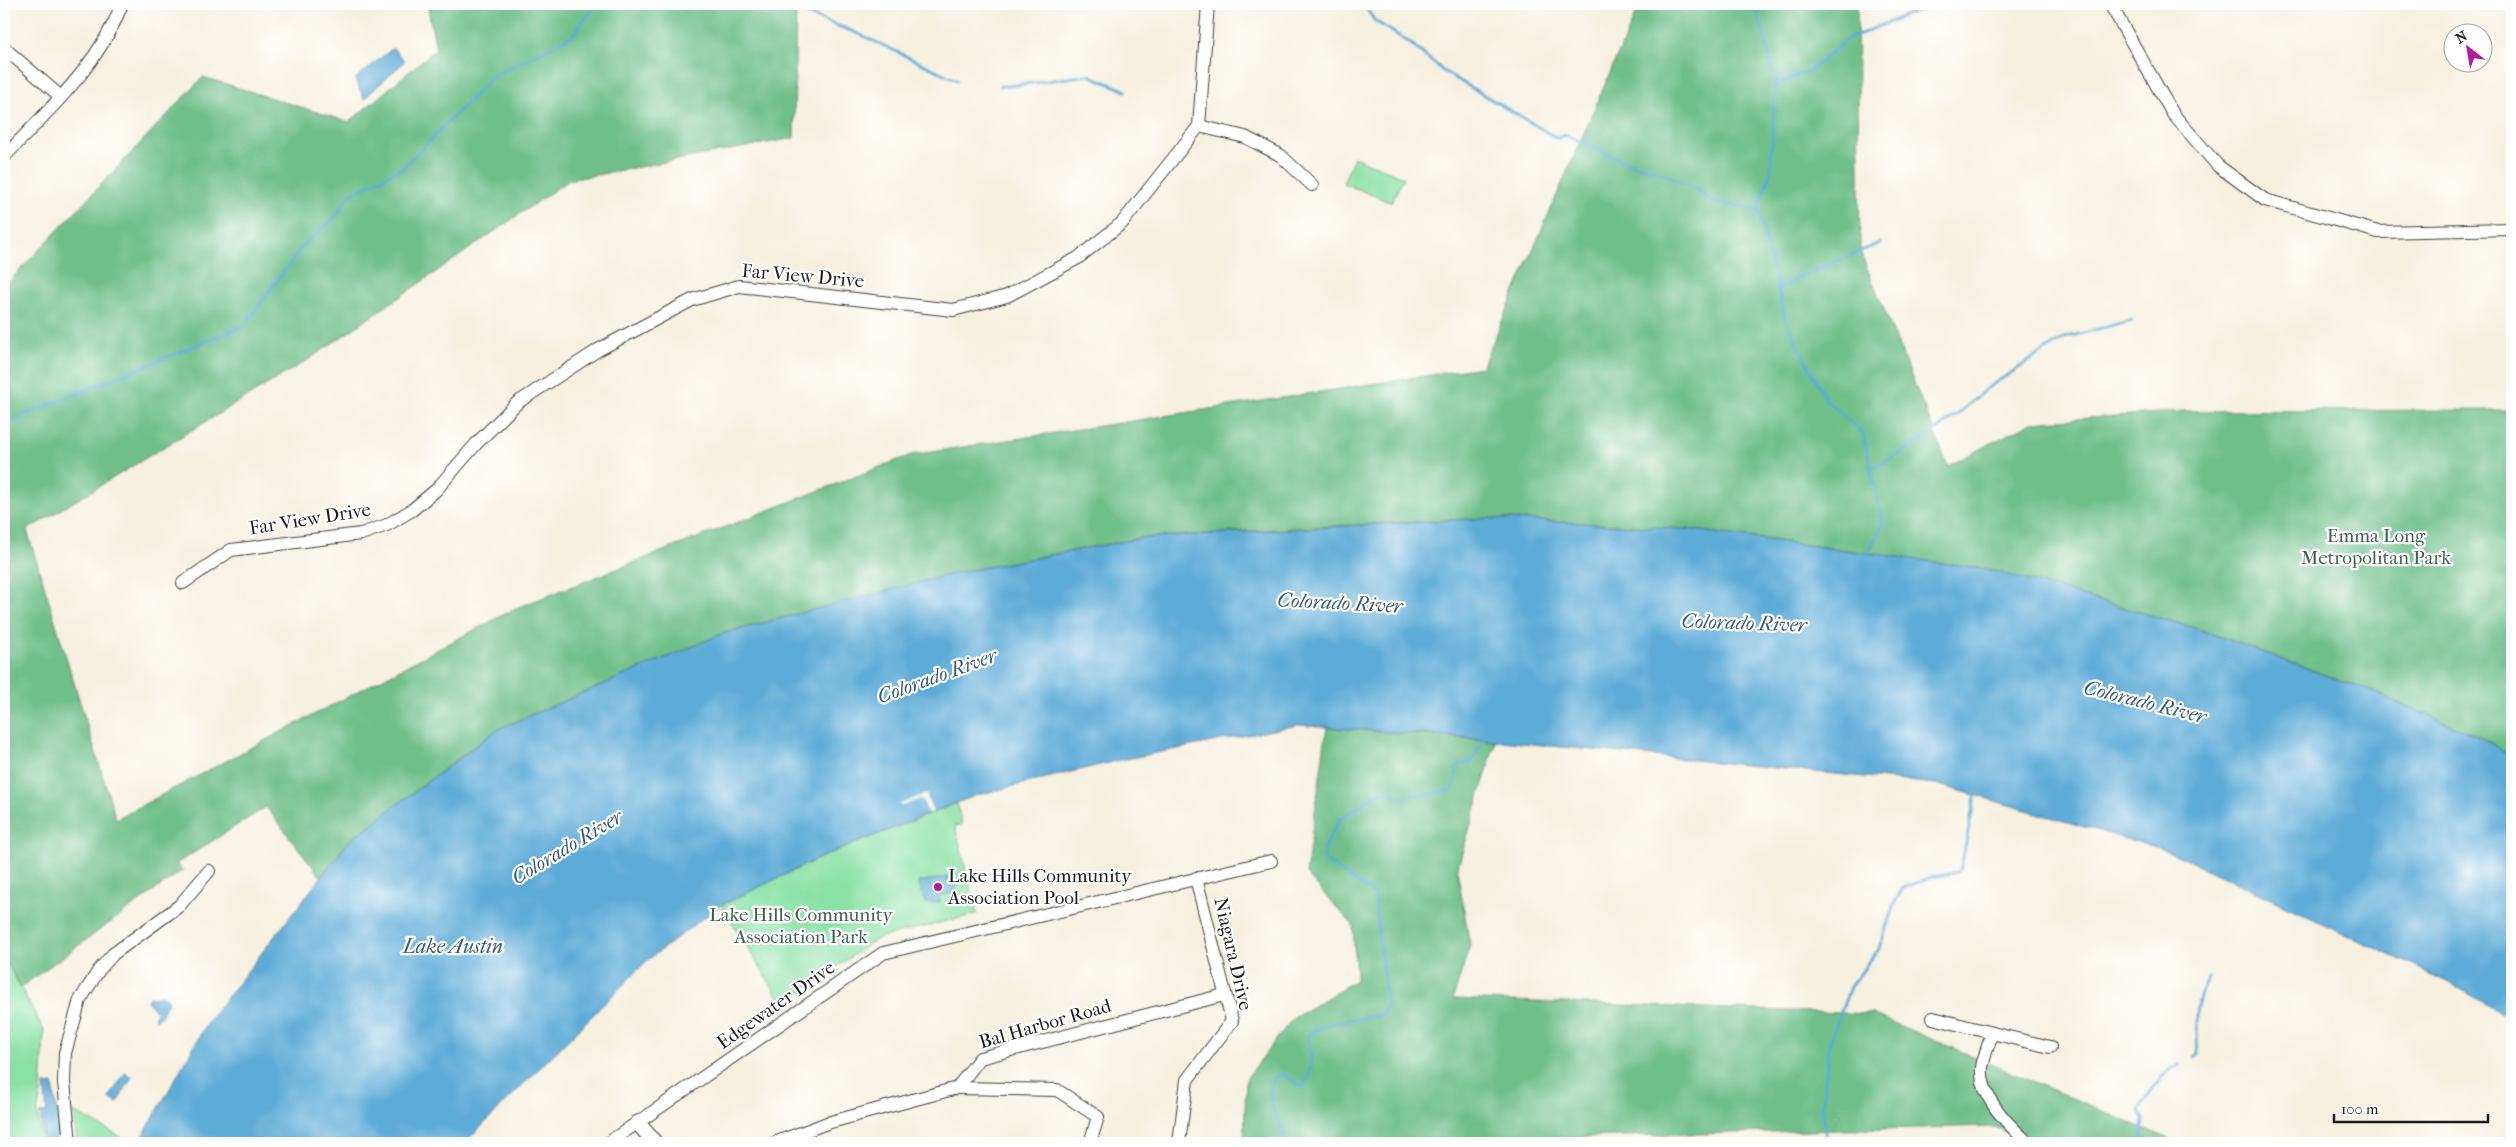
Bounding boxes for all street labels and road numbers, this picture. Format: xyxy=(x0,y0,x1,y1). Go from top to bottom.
street label: Far View Drive xyxy=(741,260,865,292)
street label: Far View Drive xyxy=(248,499,372,539)
street label: Niagara Drive xyxy=(1209,896,1257,1012)
street label: Edgewater Drive xyxy=(713,956,839,1054)
street label: Bal Harbor Road xyxy=(976,994,1114,1053)

